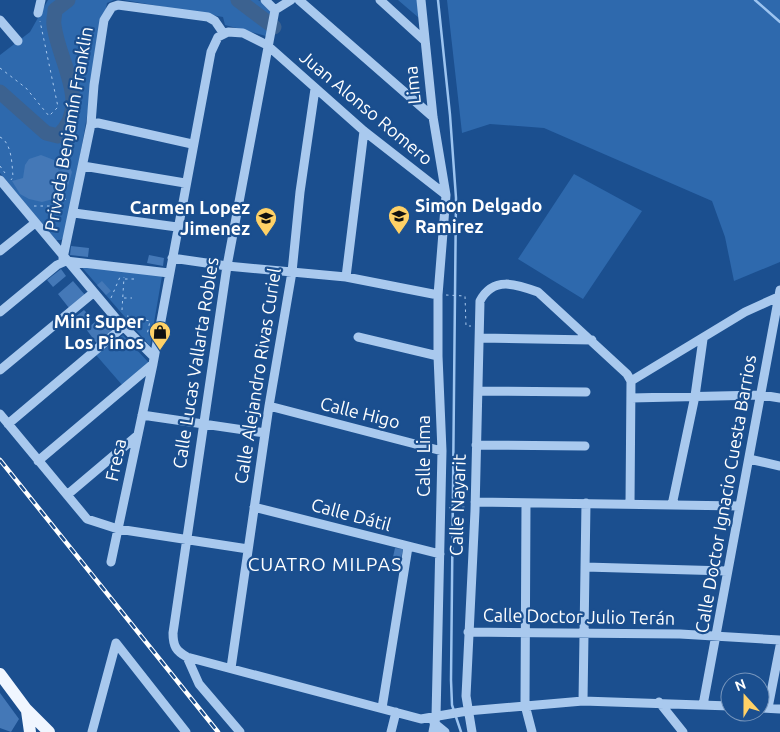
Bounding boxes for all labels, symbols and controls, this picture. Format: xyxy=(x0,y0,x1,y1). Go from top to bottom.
street label: Privada Benjamín Franklin xyxy=(40,25,96,233)
street label: Juan Alonso Romero xyxy=(296,46,437,169)
street label: Lima xyxy=(400,65,424,105)
place label: Simon Delgado Ramirez xyxy=(415,195,542,236)
place label: Carmen Lopez Jimenez xyxy=(130,197,250,238)
school or university icon: Simon Delgado Ramirez xyxy=(387,204,411,235)
school or university icon: Carmen Lopez Jimenez xyxy=(254,206,278,237)
street label: Calle Lucas Vallarta Robles xyxy=(168,256,222,470)
street label: Calle Alejandro Rivas Curiel xyxy=(230,266,284,485)
place label: Mini Super Los Pinos xyxy=(54,311,145,352)
shop icon: Mini Super Los Pinos xyxy=(148,320,172,351)
street label: Calle Doctor Ignacio Cuesta Barrios xyxy=(691,353,759,634)
street label: Calle Higo xyxy=(318,392,402,432)
street label: Calle Lima xyxy=(413,415,433,497)
street label: Fresa xyxy=(101,437,129,483)
street label: Calle Nayarit xyxy=(445,454,469,556)
street label: Calle Dátil xyxy=(309,494,394,534)
district label: CUATRO MILPAS xyxy=(248,553,402,575)
street label: Calle Doctor Julio Terán xyxy=(483,604,675,628)
north arrow xyxy=(720,672,770,722)
text: N xyxy=(733,676,748,694)

